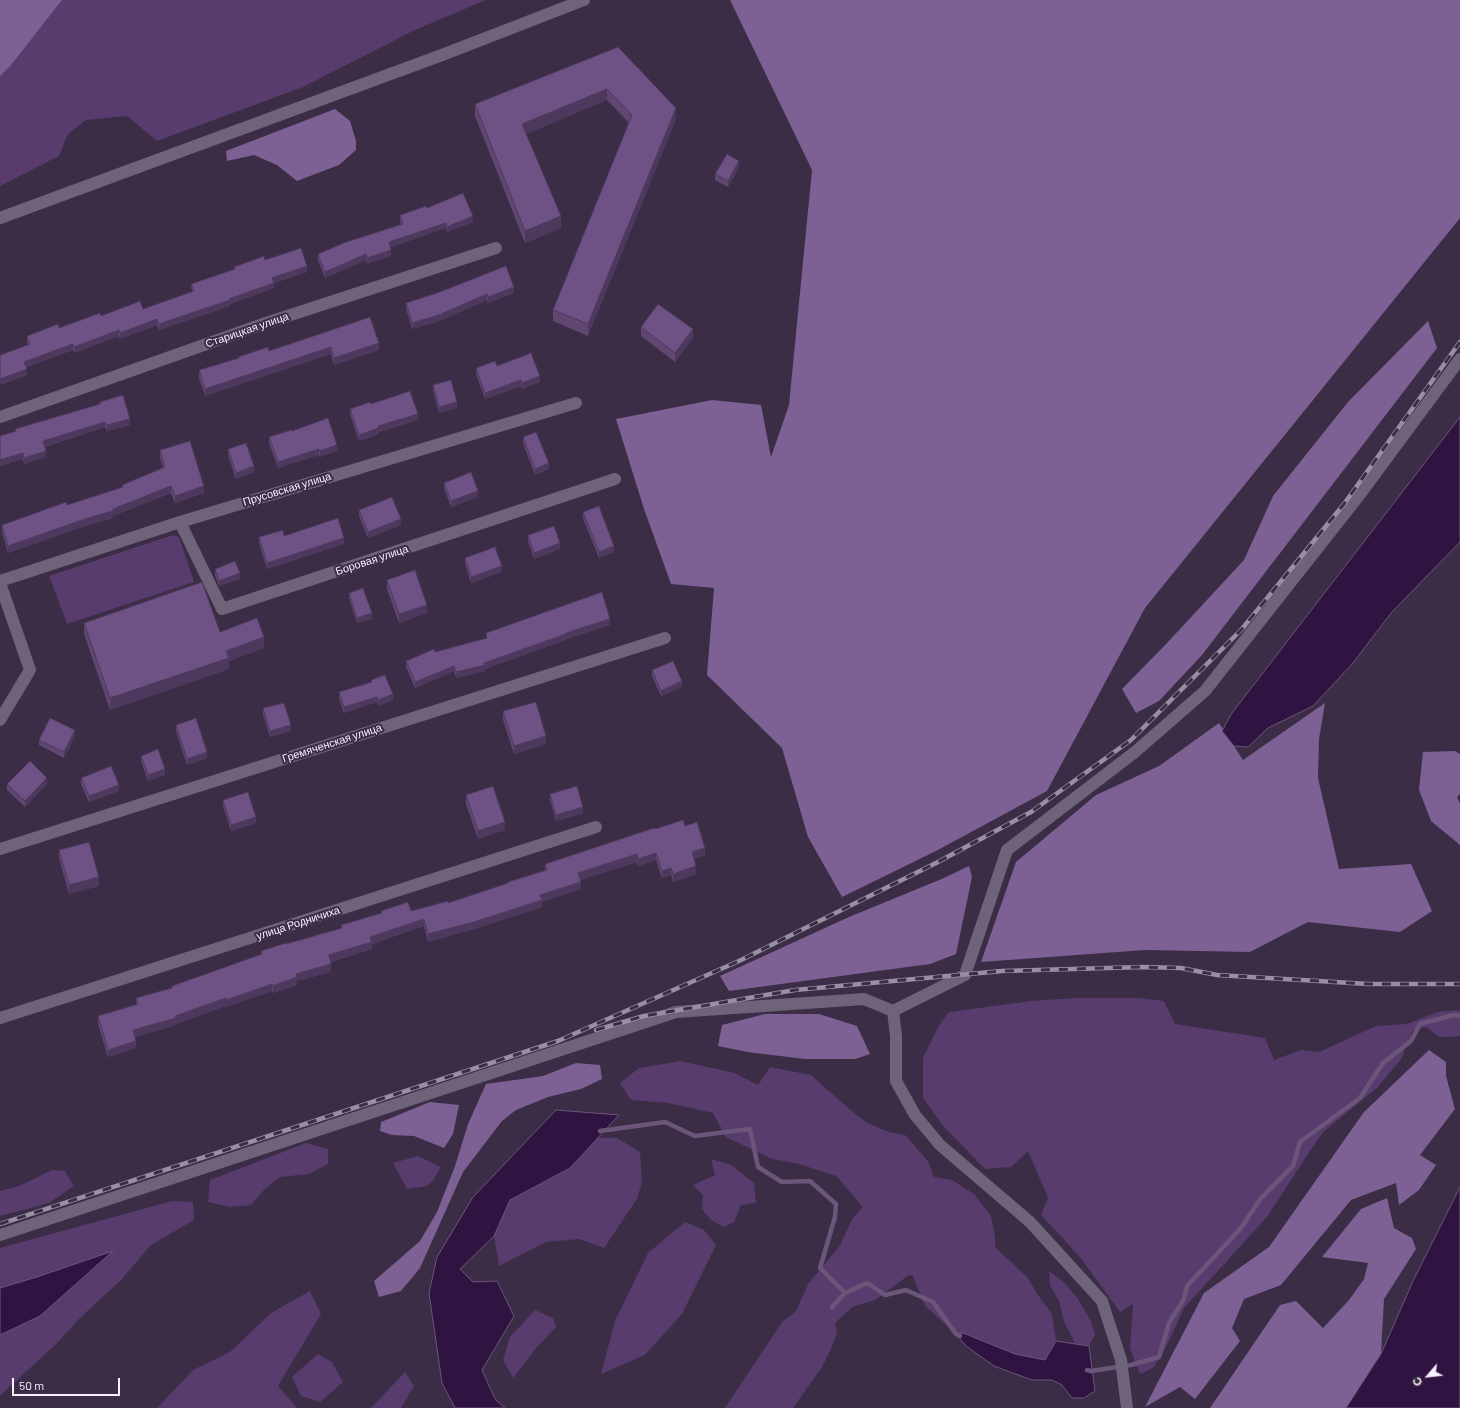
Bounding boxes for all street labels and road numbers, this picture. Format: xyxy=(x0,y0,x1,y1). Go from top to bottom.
street label: Старицкая улица xyxy=(204,310,290,350)
street label: Прусовская улица xyxy=(241,469,333,509)
street label: Боровая улица xyxy=(334,542,410,578)
street label: Гремяченская улица xyxy=(280,721,384,765)
street label: улица Родничиха xyxy=(255,903,341,943)

